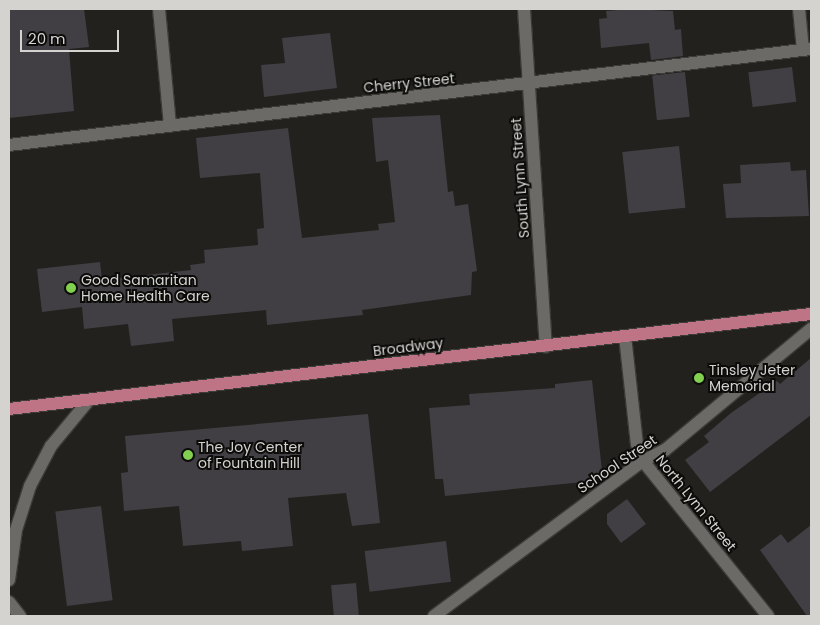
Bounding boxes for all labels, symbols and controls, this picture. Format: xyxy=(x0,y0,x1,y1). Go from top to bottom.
scale bar xyxy=(22,20,121,52)
text: 20 m xyxy=(28,28,66,49)
street label: Cherry Street xyxy=(363,70,455,96)
street label: South Lynn Street xyxy=(507,117,533,239)
place label: Good Samaritan Home Health Care xyxy=(81,272,210,304)
marker: Good Samaritan Home Health Care xyxy=(65,282,77,294)
street label: Broadway xyxy=(372,334,444,360)
place label: Tinsley Jeter Memorial xyxy=(709,362,795,394)
marker: Tinsley Jeter Memorial xyxy=(693,372,705,384)
street label: School Street xyxy=(574,431,660,497)
place label: The Joy Center of Fountain Hill xyxy=(198,439,302,472)
marker: The Joy Center of Fountain Hill xyxy=(182,449,194,461)
street label: North Lynn Street xyxy=(652,452,740,554)

